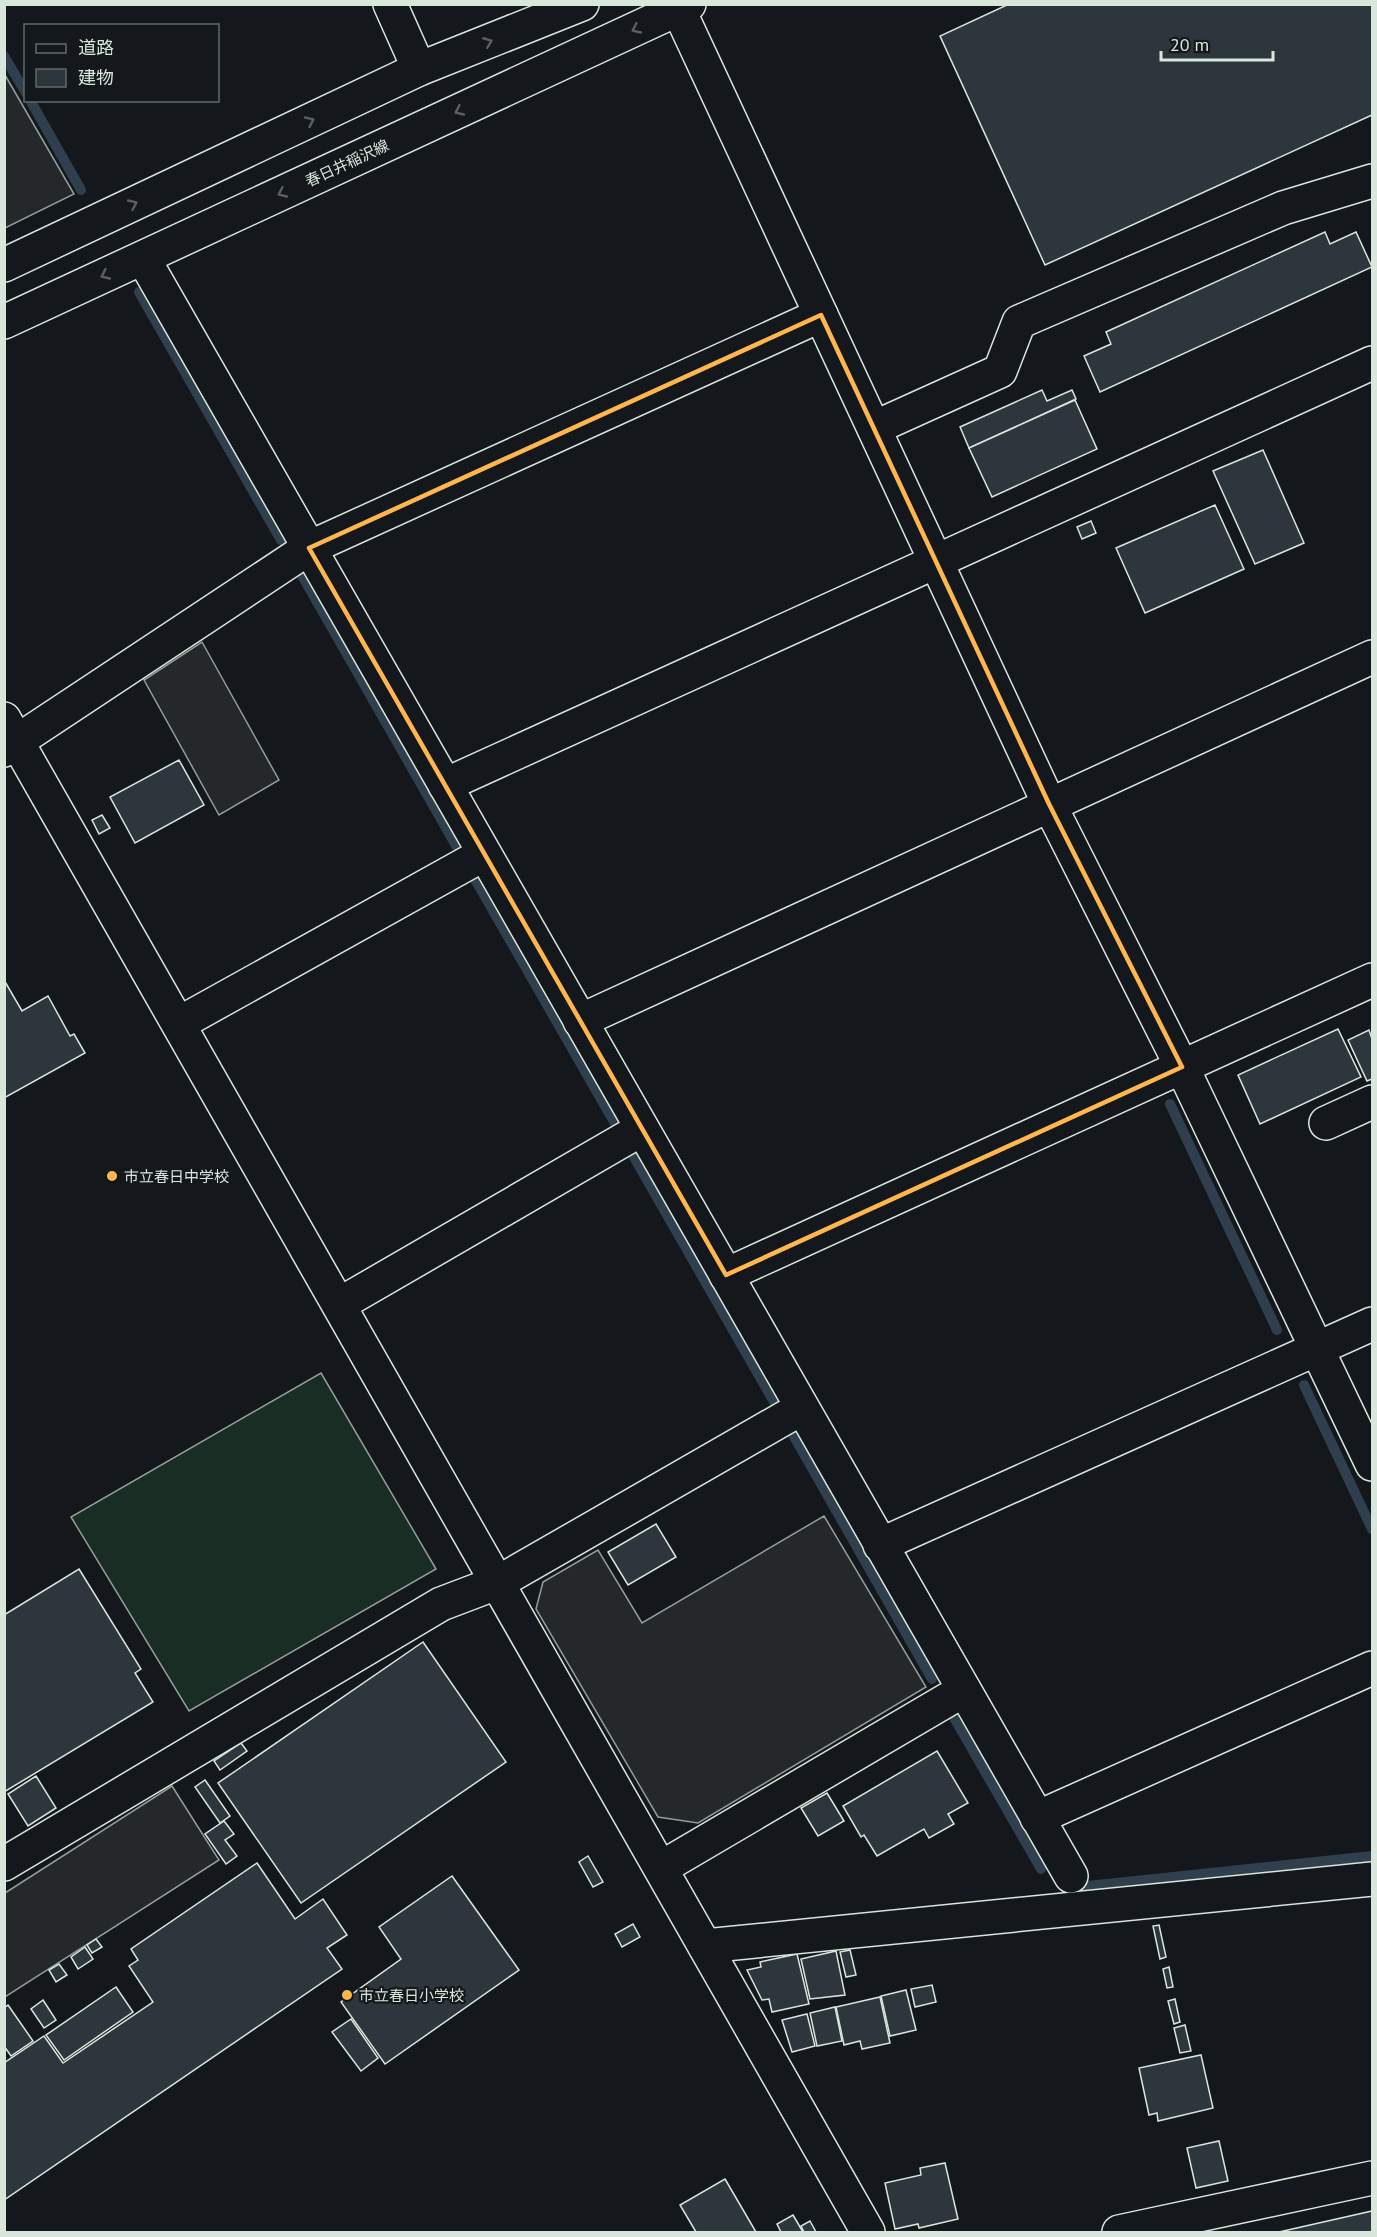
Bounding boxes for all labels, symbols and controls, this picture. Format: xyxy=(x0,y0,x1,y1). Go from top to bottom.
one-way arrow xyxy=(631,22,642,34)
legend xyxy=(24,24,219,102)
scale bar xyxy=(1161,24,1274,62)
text: 20 m xyxy=(1170,33,1209,56)
text: 道路 xyxy=(78,36,114,59)
one-way arrow xyxy=(482,37,493,49)
text: 建物 xyxy=(78,66,114,89)
one-way arrow xyxy=(455,104,466,116)
one-way arrow xyxy=(303,116,314,128)
street label: 春日井稲沢線 xyxy=(302,135,392,191)
one-way arrow xyxy=(278,186,289,198)
one-way arrow xyxy=(127,200,138,212)
one-way arrow xyxy=(101,268,112,280)
place label: 市立春日中学校 xyxy=(124,1167,229,1186)
marker: 市立春日中学校 xyxy=(105,1169,119,1183)
place label: 市立春日小学校 xyxy=(359,1986,464,2005)
marker: 市立春日小学校 xyxy=(340,1988,354,2002)

